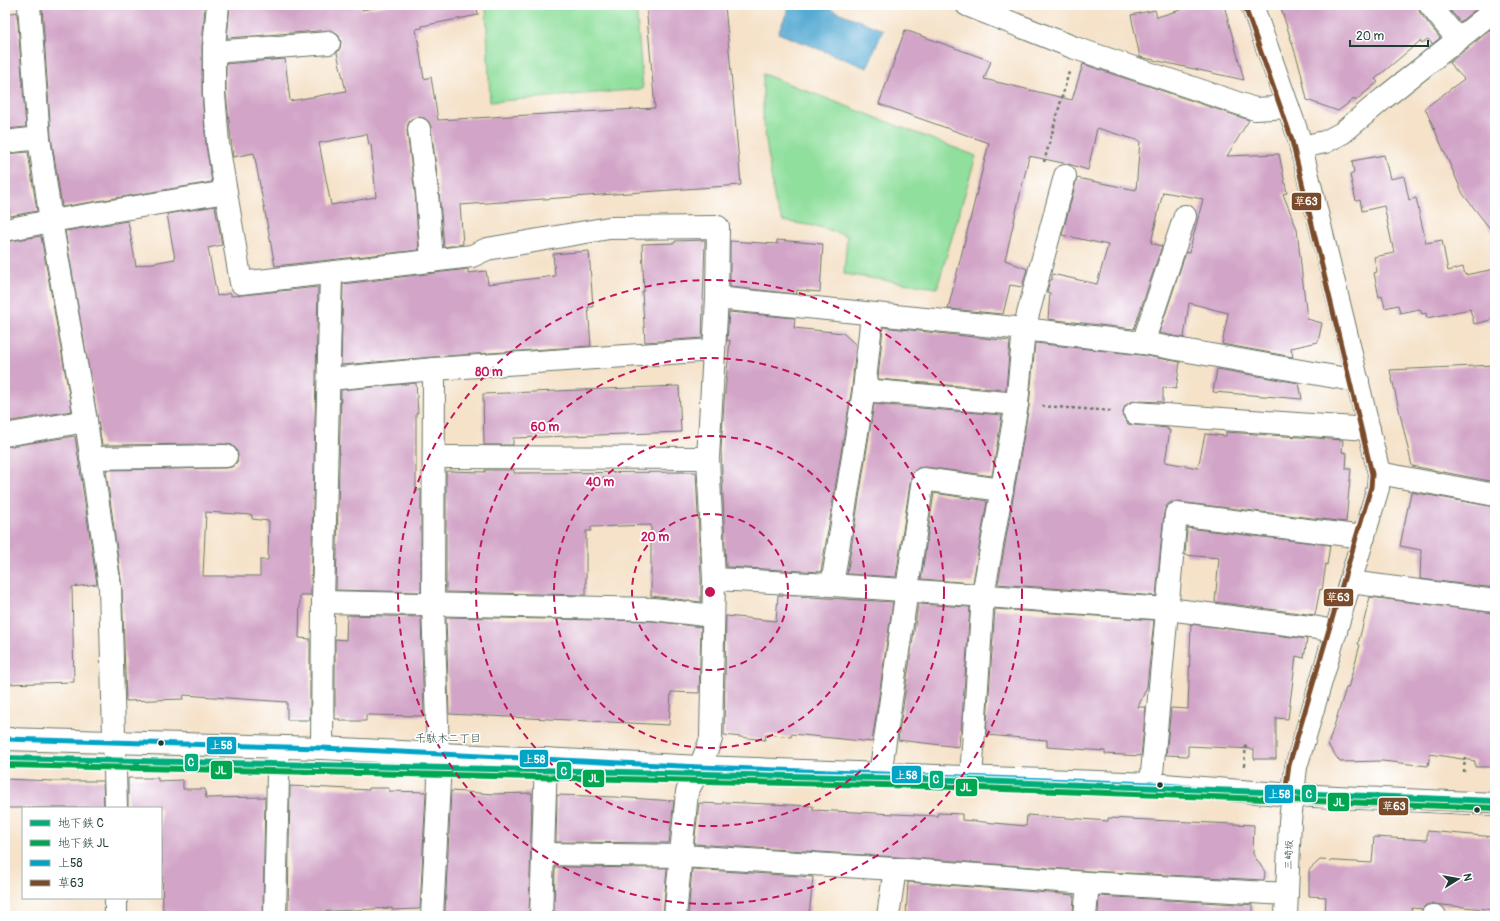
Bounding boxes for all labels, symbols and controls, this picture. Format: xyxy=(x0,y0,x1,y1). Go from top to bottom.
scale bar xyxy=(1350,22,1428,48)
text: 20 m xyxy=(1356,29,1385,44)
line badge: 草63 xyxy=(1291,192,1322,211)
text: 草63 xyxy=(1294,195,1318,208)
text: 80 m xyxy=(475,365,503,380)
text: 60 m xyxy=(531,420,560,435)
text: 40 m xyxy=(585,475,615,490)
text: 20 m xyxy=(641,530,669,545)
centre of rings xyxy=(703,585,717,599)
line badge: 草63 xyxy=(1323,588,1354,607)
text: 草63 xyxy=(1326,591,1350,604)
district label: 千駄木二丁目 xyxy=(415,732,481,745)
line badge: 上58 xyxy=(206,736,237,755)
unlabelled marker xyxy=(156,738,166,748)
text: 上58 xyxy=(210,739,233,752)
line badge: 上58 xyxy=(519,749,549,768)
line badge: C xyxy=(184,753,199,772)
text: 上58 xyxy=(523,753,546,766)
text: C xyxy=(188,756,195,769)
line badge: JL xyxy=(210,760,233,780)
line badge: C xyxy=(556,761,572,780)
text: JL xyxy=(215,764,227,777)
text: C xyxy=(561,765,568,778)
line badge: 上58 xyxy=(891,765,922,784)
line badge: JL xyxy=(582,769,605,788)
text: 上58 xyxy=(895,769,918,782)
line badge: C xyxy=(929,770,944,789)
text: JL xyxy=(588,772,600,785)
text: C xyxy=(933,773,940,786)
line badge: JL xyxy=(955,778,978,797)
unlabelled marker xyxy=(1155,780,1165,790)
text: JL xyxy=(960,781,972,794)
line badge: 上58 xyxy=(1264,784,1294,804)
line badge: C xyxy=(1301,784,1317,803)
text: 上58 xyxy=(1268,788,1291,801)
text: C xyxy=(1306,788,1313,801)
line badge: JL xyxy=(1327,792,1350,812)
text: JL xyxy=(1333,796,1345,809)
line badge: 草63 xyxy=(1378,797,1409,816)
text: 草63 xyxy=(1382,800,1406,813)
unlabelled marker xyxy=(1472,805,1482,815)
legend xyxy=(22,807,162,899)
text: 地下鉄 C xyxy=(58,816,104,831)
text: 地下鉄 JL xyxy=(58,836,109,851)
street label: 三崎坂 xyxy=(1282,840,1296,870)
text: 上58 xyxy=(58,856,83,871)
north arrow xyxy=(1438,859,1478,899)
text: N xyxy=(1460,872,1475,883)
text: 草63 xyxy=(58,876,84,891)

